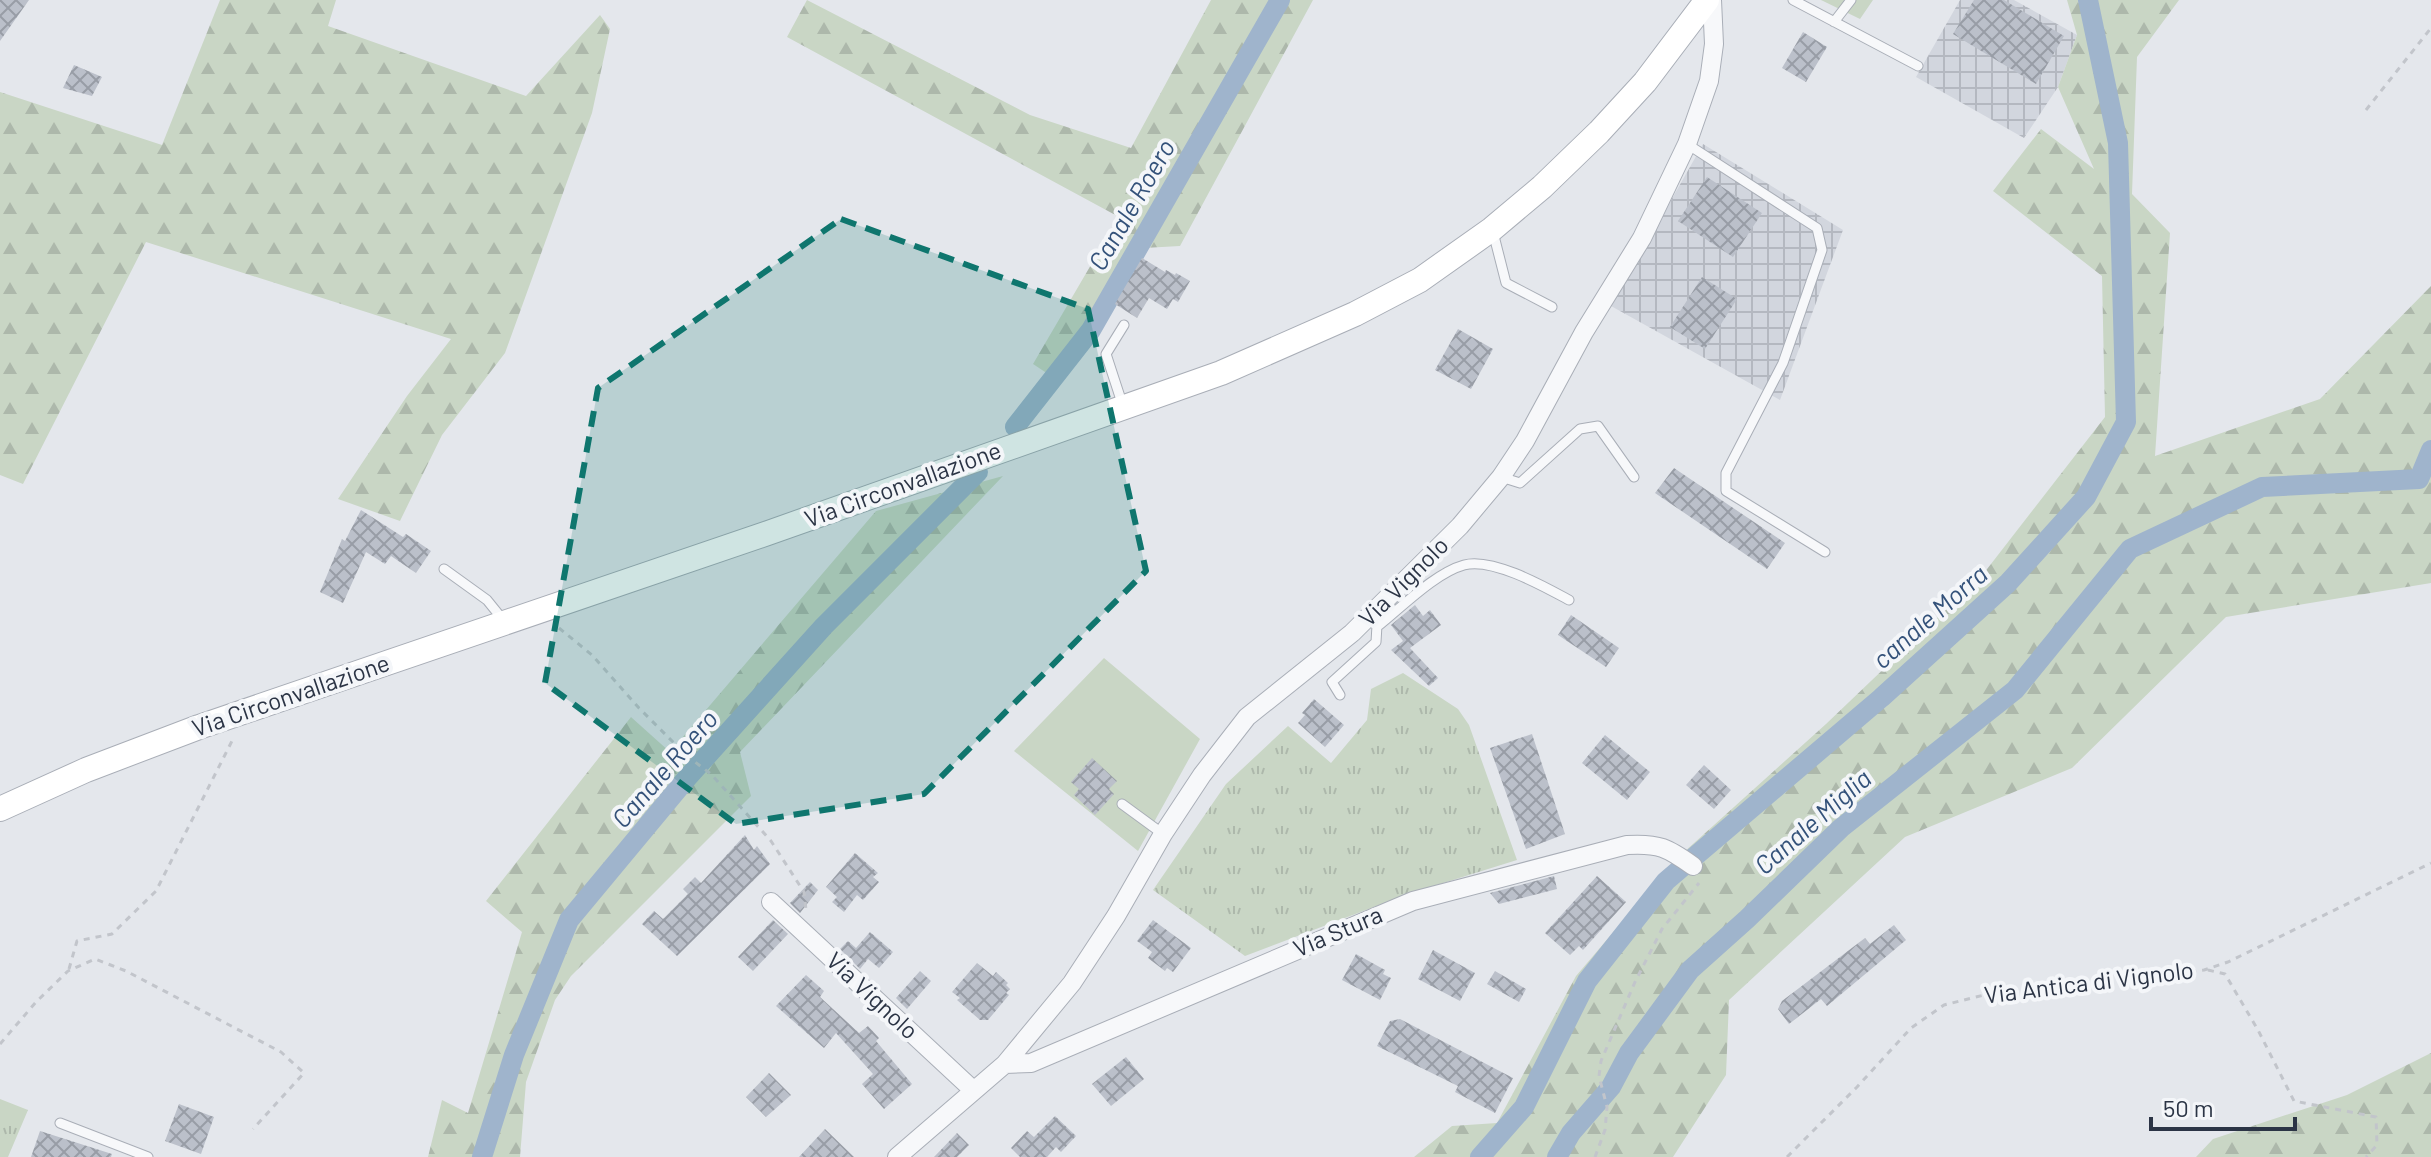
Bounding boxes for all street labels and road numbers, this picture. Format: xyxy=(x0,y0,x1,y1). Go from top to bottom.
street label: Via Circonvallazione xyxy=(800,435,1005,533)
street label: Via Vignolo xyxy=(1352,530,1454,632)
street label: Via Circonvallazione xyxy=(188,647,393,742)
street label: Via Stura xyxy=(1289,899,1386,962)
street label: Via Vignolo xyxy=(821,945,925,1045)
street label: Via Antica di Vignolo xyxy=(1982,954,2195,1009)

